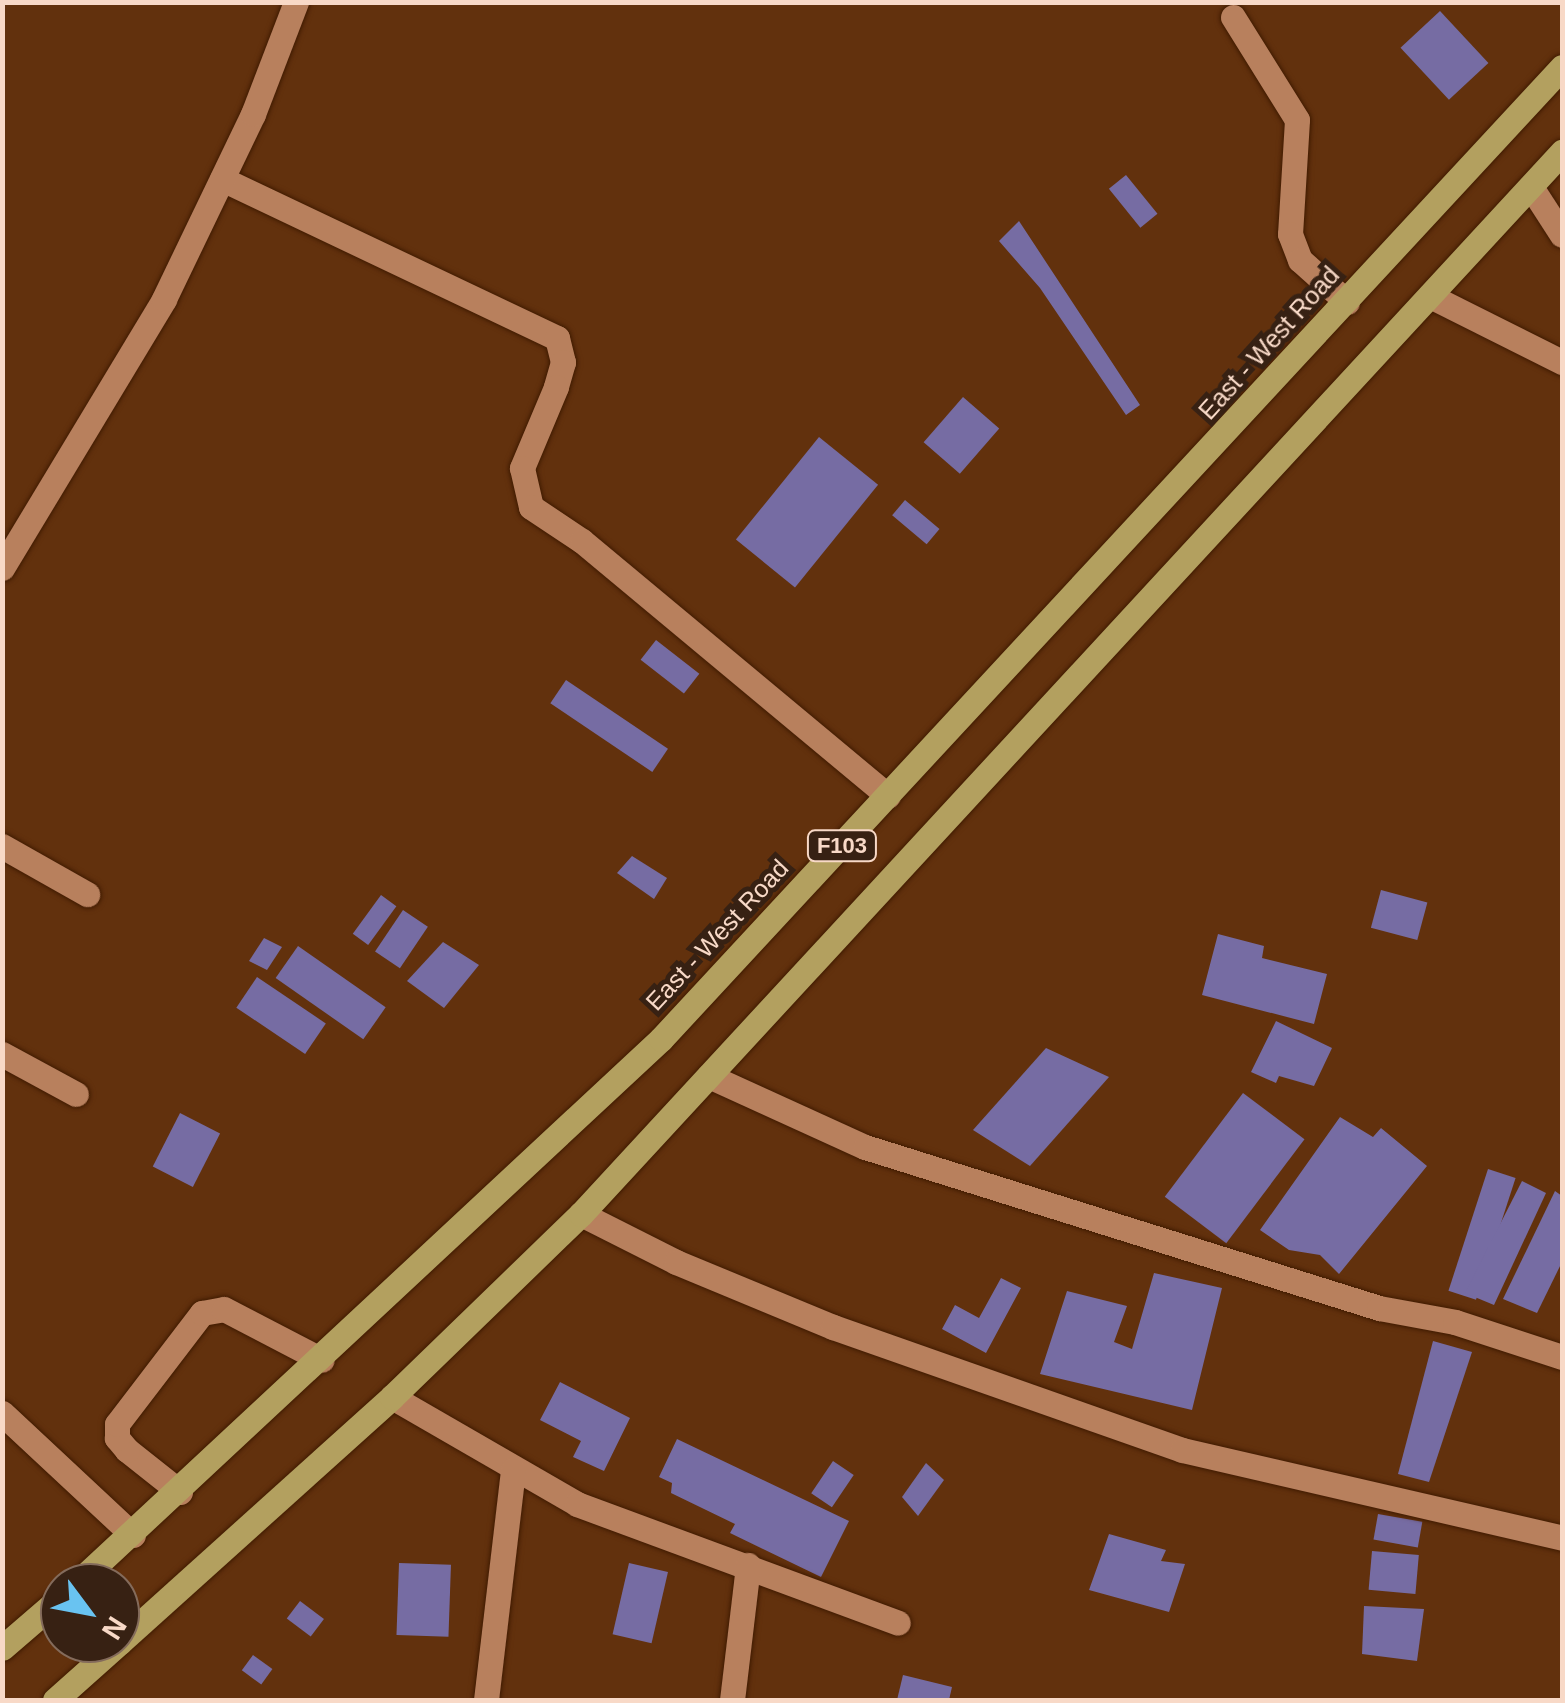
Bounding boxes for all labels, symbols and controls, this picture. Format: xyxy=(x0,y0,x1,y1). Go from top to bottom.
street label: East - West Road xyxy=(1192,260,1346,426)
road number: F103 xyxy=(804,829,880,863)
street label: East - West Road xyxy=(639,853,795,1017)
north arrow xyxy=(40,1563,140,1663)
text: N xyxy=(96,1611,133,1645)

